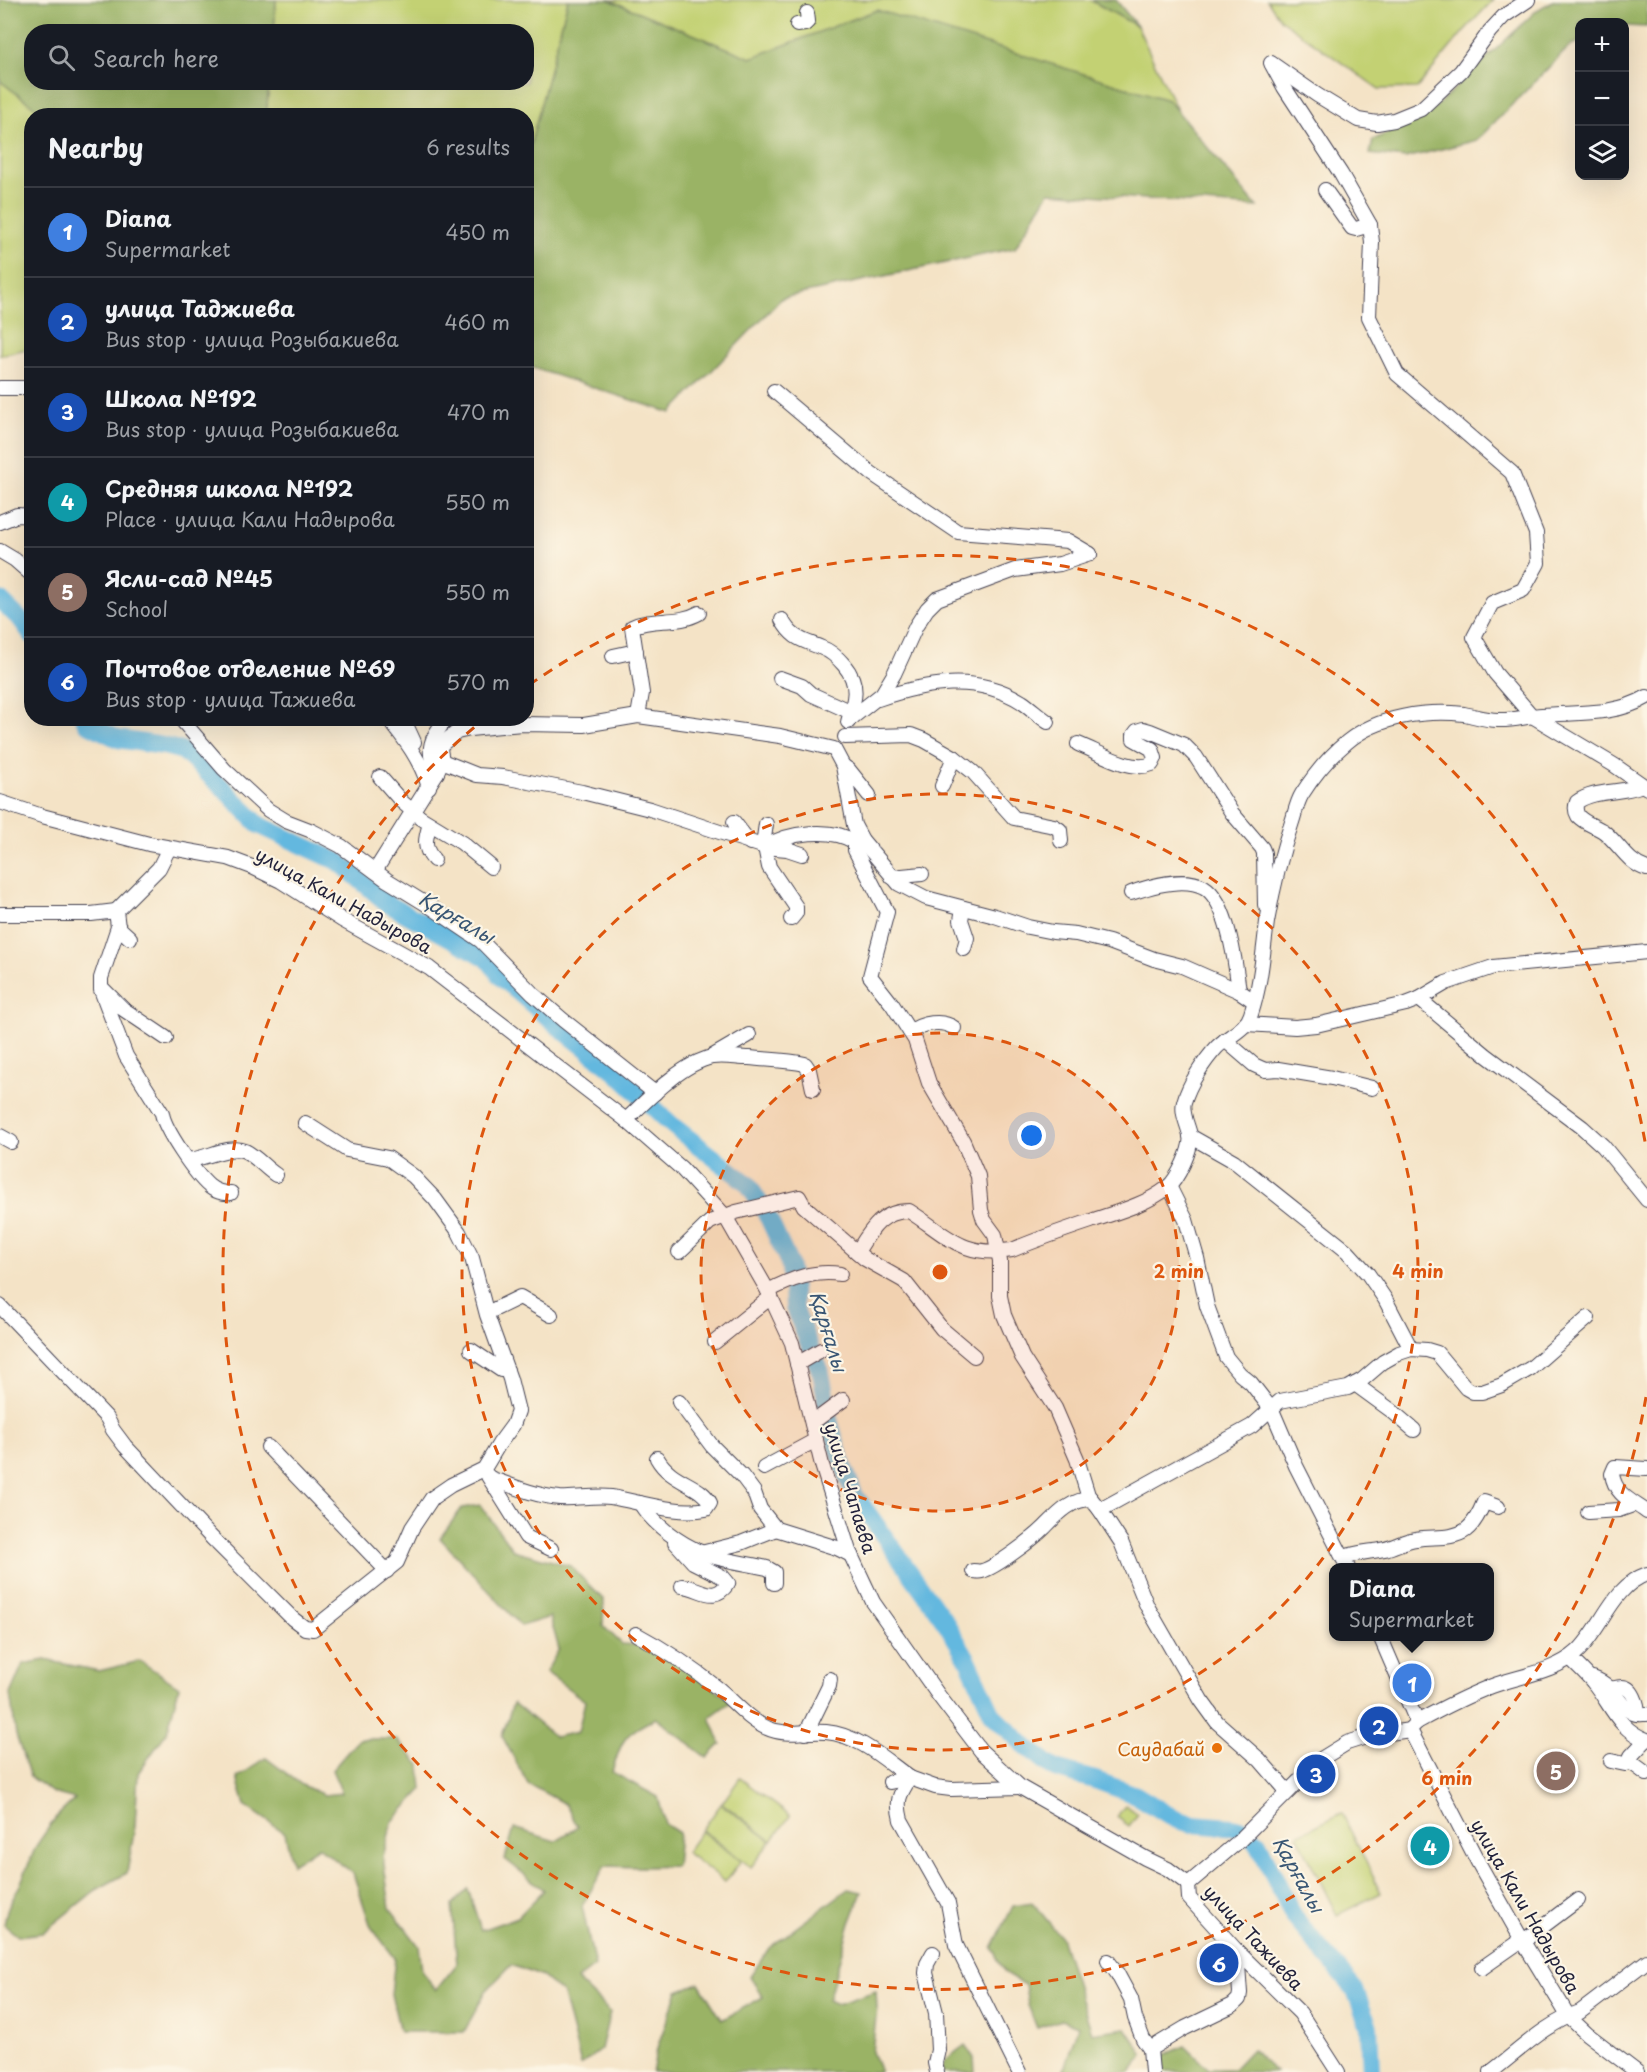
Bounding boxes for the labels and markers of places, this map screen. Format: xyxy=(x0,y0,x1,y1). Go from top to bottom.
centre of rings xyxy=(930,1262,950,1282)
pin: 1 xyxy=(1392,1660,1432,1706)
pin: 2 xyxy=(1360,1704,1398,1748)
place label: Саудабай xyxy=(1117,1735,1205,1762)
marker: Саудабай xyxy=(1210,1741,1224,1755)
pin: 5 xyxy=(1536,1748,1576,1794)
pin: 3 xyxy=(1296,1752,1336,1796)
pin: 4 xyxy=(1410,1824,1450,1868)
pin: 6 xyxy=(1200,1940,1238,1986)

